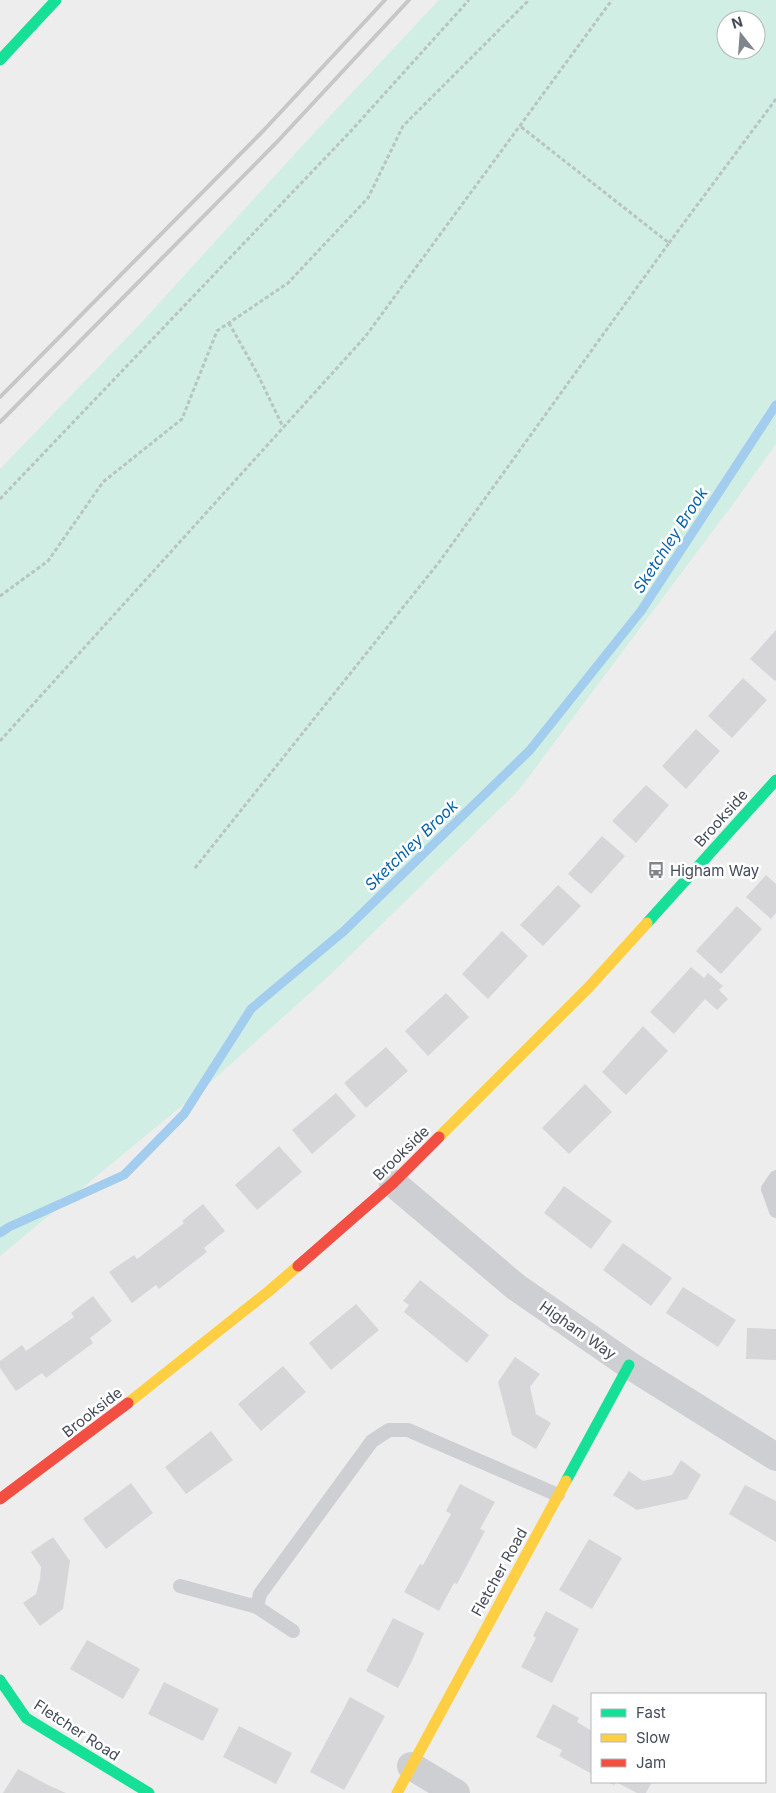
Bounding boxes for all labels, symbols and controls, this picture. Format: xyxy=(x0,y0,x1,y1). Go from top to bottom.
north arrow xyxy=(716,10,766,60)
text: N xyxy=(729,12,745,32)
water label: Sketchley Brook xyxy=(628,483,712,597)
street label: Brookside xyxy=(690,785,752,851)
water label: Sketchley Brook xyxy=(360,795,462,895)
bus stop icon: Higham Way xyxy=(646,860,666,880)
place label: Higham Way xyxy=(670,861,760,880)
street label: Brookside xyxy=(369,1122,433,1184)
street label: Higham Way xyxy=(536,1297,620,1364)
street label: Brookside xyxy=(58,1383,126,1441)
street label: Fletcher Road xyxy=(467,1524,531,1620)
legend xyxy=(591,1693,766,1783)
street label: Fletcher Road xyxy=(31,1695,123,1765)
text: Fast xyxy=(636,1703,666,1722)
text: Slow xyxy=(636,1728,670,1747)
text: Jam xyxy=(636,1753,666,1772)

